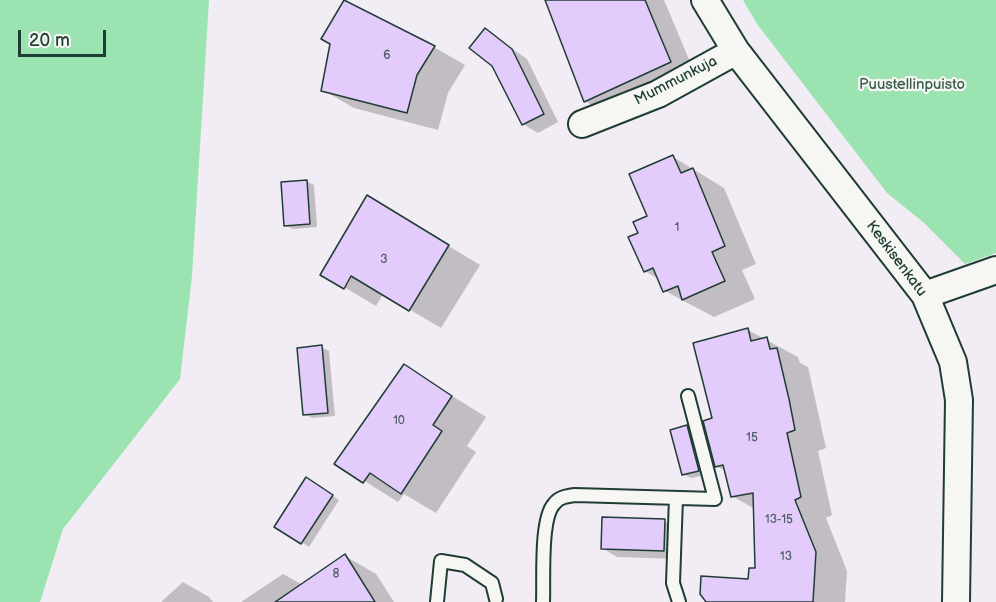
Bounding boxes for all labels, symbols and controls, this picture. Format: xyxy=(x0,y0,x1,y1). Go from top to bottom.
scale bar xyxy=(21,18,110,56)
text: 20 m xyxy=(29,30,70,51)
house number: 6 xyxy=(383,49,391,63)
street label: Mummunkuja xyxy=(632,52,720,110)
park label: Puustellinpuisto xyxy=(859,76,965,94)
street label: Keskisenkatu xyxy=(862,218,930,300)
house number: 1 xyxy=(675,221,679,235)
house number: 3 xyxy=(380,253,388,267)
house number: 10 xyxy=(393,414,405,428)
house number: 15 xyxy=(746,431,758,445)
house number: 13-15 xyxy=(765,513,793,527)
house number: 13 xyxy=(780,550,792,564)
house number: 8 xyxy=(333,567,339,581)

